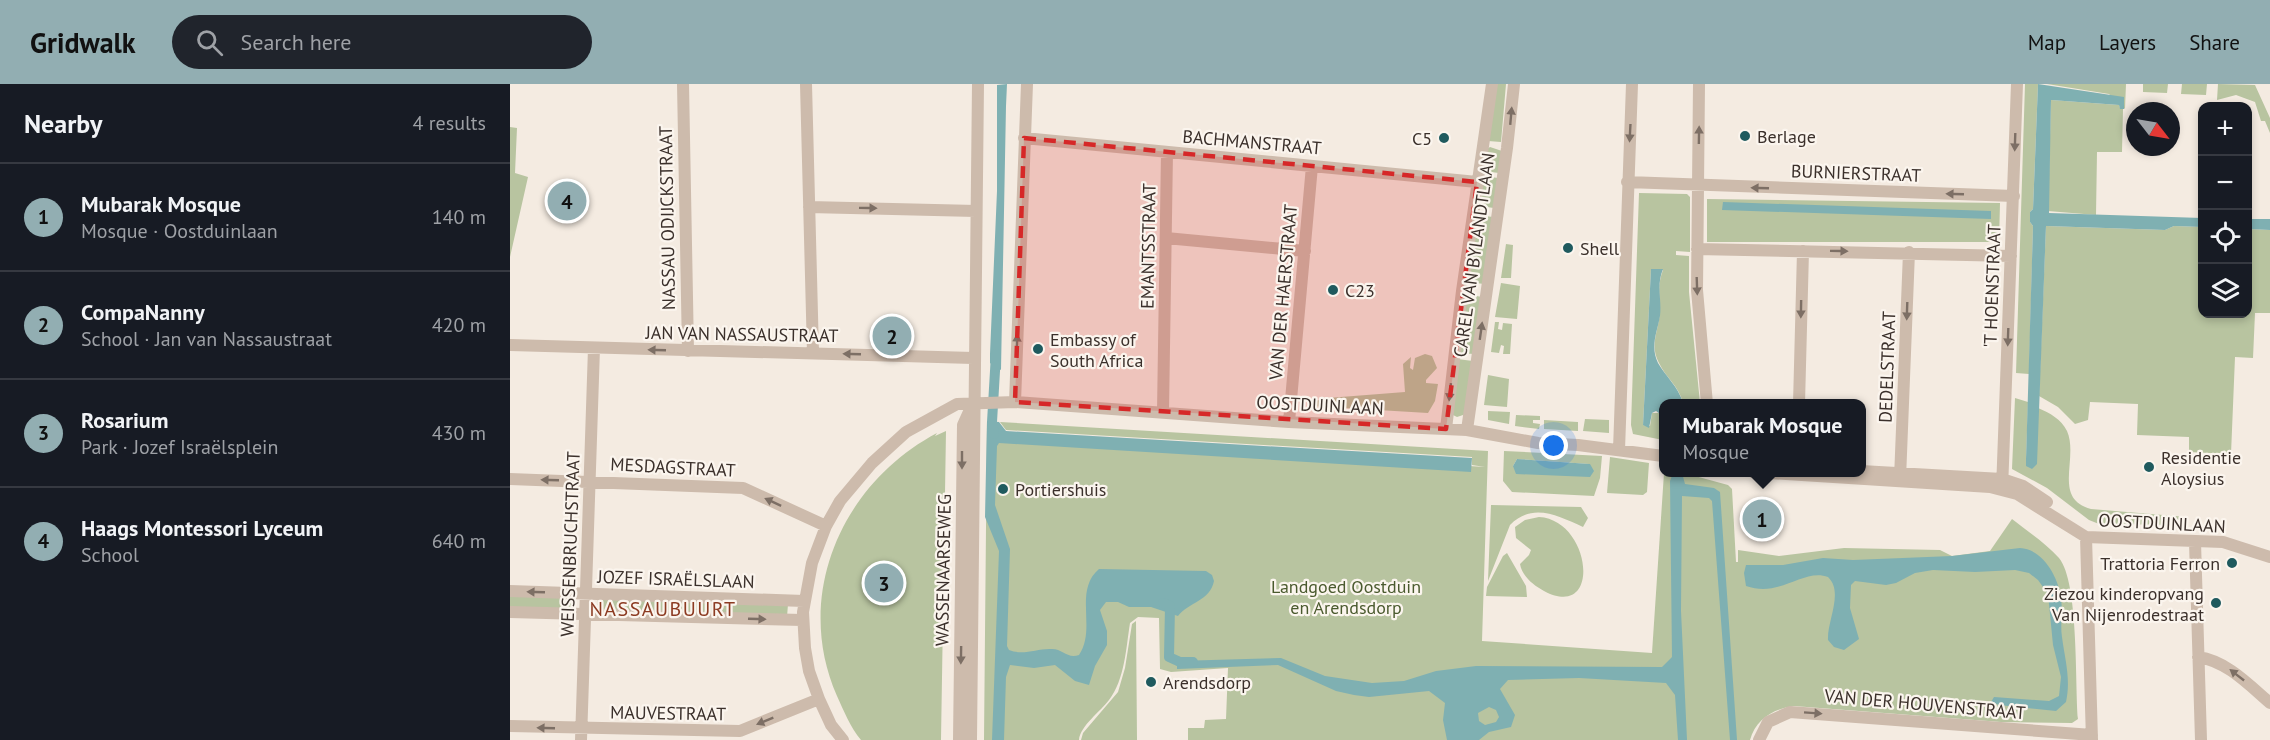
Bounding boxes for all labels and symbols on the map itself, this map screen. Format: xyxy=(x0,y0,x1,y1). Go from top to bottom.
north arrow xyxy=(2126,102,2180,156)
one-way arrow xyxy=(1506,107,1516,126)
one-way arrow xyxy=(1625,123,1634,142)
street label: BACHMANSTRAAT xyxy=(1182,124,1322,160)
one-way arrow xyxy=(1694,125,1703,144)
place label: Berlage xyxy=(1757,125,1816,148)
street label: NASSAU ODIJCKSTRAAT xyxy=(654,126,680,310)
place label: C5 xyxy=(1412,127,1432,150)
marker: Berlage xyxy=(1738,129,1752,143)
marker: C5 xyxy=(1437,131,1451,145)
one-way arrow xyxy=(2010,133,2020,152)
street label: CAREL VAN BYLANDTLAAN xyxy=(1448,151,1500,359)
street label: BURNIERSTRAAT xyxy=(1790,159,1922,187)
pin: 4 xyxy=(548,178,586,224)
street label: EMANTSSTRAAT xyxy=(1135,183,1161,309)
one-way arrow xyxy=(1751,183,1770,192)
one-way arrow xyxy=(1946,190,1965,199)
one-way arrow xyxy=(858,203,877,213)
street label: VAN DER HAERSTRAAT xyxy=(1264,203,1302,382)
street label: 'T HOENSTRAAT xyxy=(1978,224,2006,348)
place label: Shell xyxy=(1580,237,1620,260)
marker: Shell xyxy=(1561,241,1575,255)
one-way arrow xyxy=(1830,247,1849,256)
one-way arrow xyxy=(1693,276,1702,295)
place label: C23 xyxy=(1345,279,1375,302)
marker: C23 xyxy=(1326,283,1340,297)
one-way arrow xyxy=(1797,300,1806,319)
one-way arrow xyxy=(1902,301,1911,320)
street label: DEDELSTRAAT xyxy=(1874,311,1900,423)
pin: 2 xyxy=(872,314,911,358)
street label: JAN VAN NASSAUSTRAAT xyxy=(644,321,839,347)
one-way arrow xyxy=(1476,321,1485,340)
place label: Embassy of South Africa xyxy=(1050,328,1143,372)
one-way arrow xyxy=(2003,328,2012,347)
one-way arrow xyxy=(1012,334,1022,353)
marker: Embassy of South Africa xyxy=(1031,342,1045,356)
one-way arrow xyxy=(647,345,666,355)
one-way arrow xyxy=(842,350,861,359)
one-way arrow xyxy=(1445,382,1455,401)
street label: OOSTDUINLAAN xyxy=(1256,390,1384,420)
your location xyxy=(1539,431,1568,460)
place label: Residentie Aloysius xyxy=(2161,446,2241,490)
one-way arrow xyxy=(957,450,967,469)
street label: WEISSENBRUCHSTRAAT xyxy=(555,451,585,637)
street label: MESDAGSTRAAT xyxy=(610,452,736,482)
marker: Residentie Aloysius xyxy=(2142,460,2156,474)
one-way arrow xyxy=(540,475,559,484)
place label: Portiershuis xyxy=(1015,478,1106,501)
marker: Portiershuis xyxy=(996,482,1010,496)
street label: WASSENAARSEWEG xyxy=(930,494,956,646)
one-way arrow xyxy=(764,496,782,506)
pin: 1 xyxy=(1742,496,1782,542)
street label: OOSTDUINLAAN xyxy=(2098,508,2226,538)
place label: Trattoria Ferron xyxy=(2100,552,2220,575)
marker: Trattoria Ferron xyxy=(2225,556,2239,570)
pin: 3 xyxy=(864,560,904,606)
street label: JOZEF ISRAËLSLAAN xyxy=(596,565,755,593)
park label: Landgoed Oostduin en Arendsdorp xyxy=(1271,575,1421,619)
place label: Ziezou kinderopvang Van Nijenrodestraat xyxy=(2044,582,2204,626)
one-way arrow xyxy=(526,588,545,597)
district label: NASSAUBUURT xyxy=(589,596,737,622)
marker: Ziezou kinderopvang Van Nijenrodestraat xyxy=(2209,596,2223,610)
one-way arrow xyxy=(748,614,767,624)
one-way arrow xyxy=(956,645,965,664)
one-way arrow xyxy=(2229,669,2245,682)
place label: Arendsdorp xyxy=(1163,671,1251,694)
marker: Arendsdorp xyxy=(1144,675,1158,689)
street label: VAN DER HOUVENSTRAAT xyxy=(1823,684,2026,724)
street label: MAUVESTRAAT xyxy=(610,700,726,726)
one-way arrow xyxy=(1804,709,1823,718)
one-way arrow xyxy=(756,717,774,726)
one-way arrow xyxy=(536,723,555,732)

